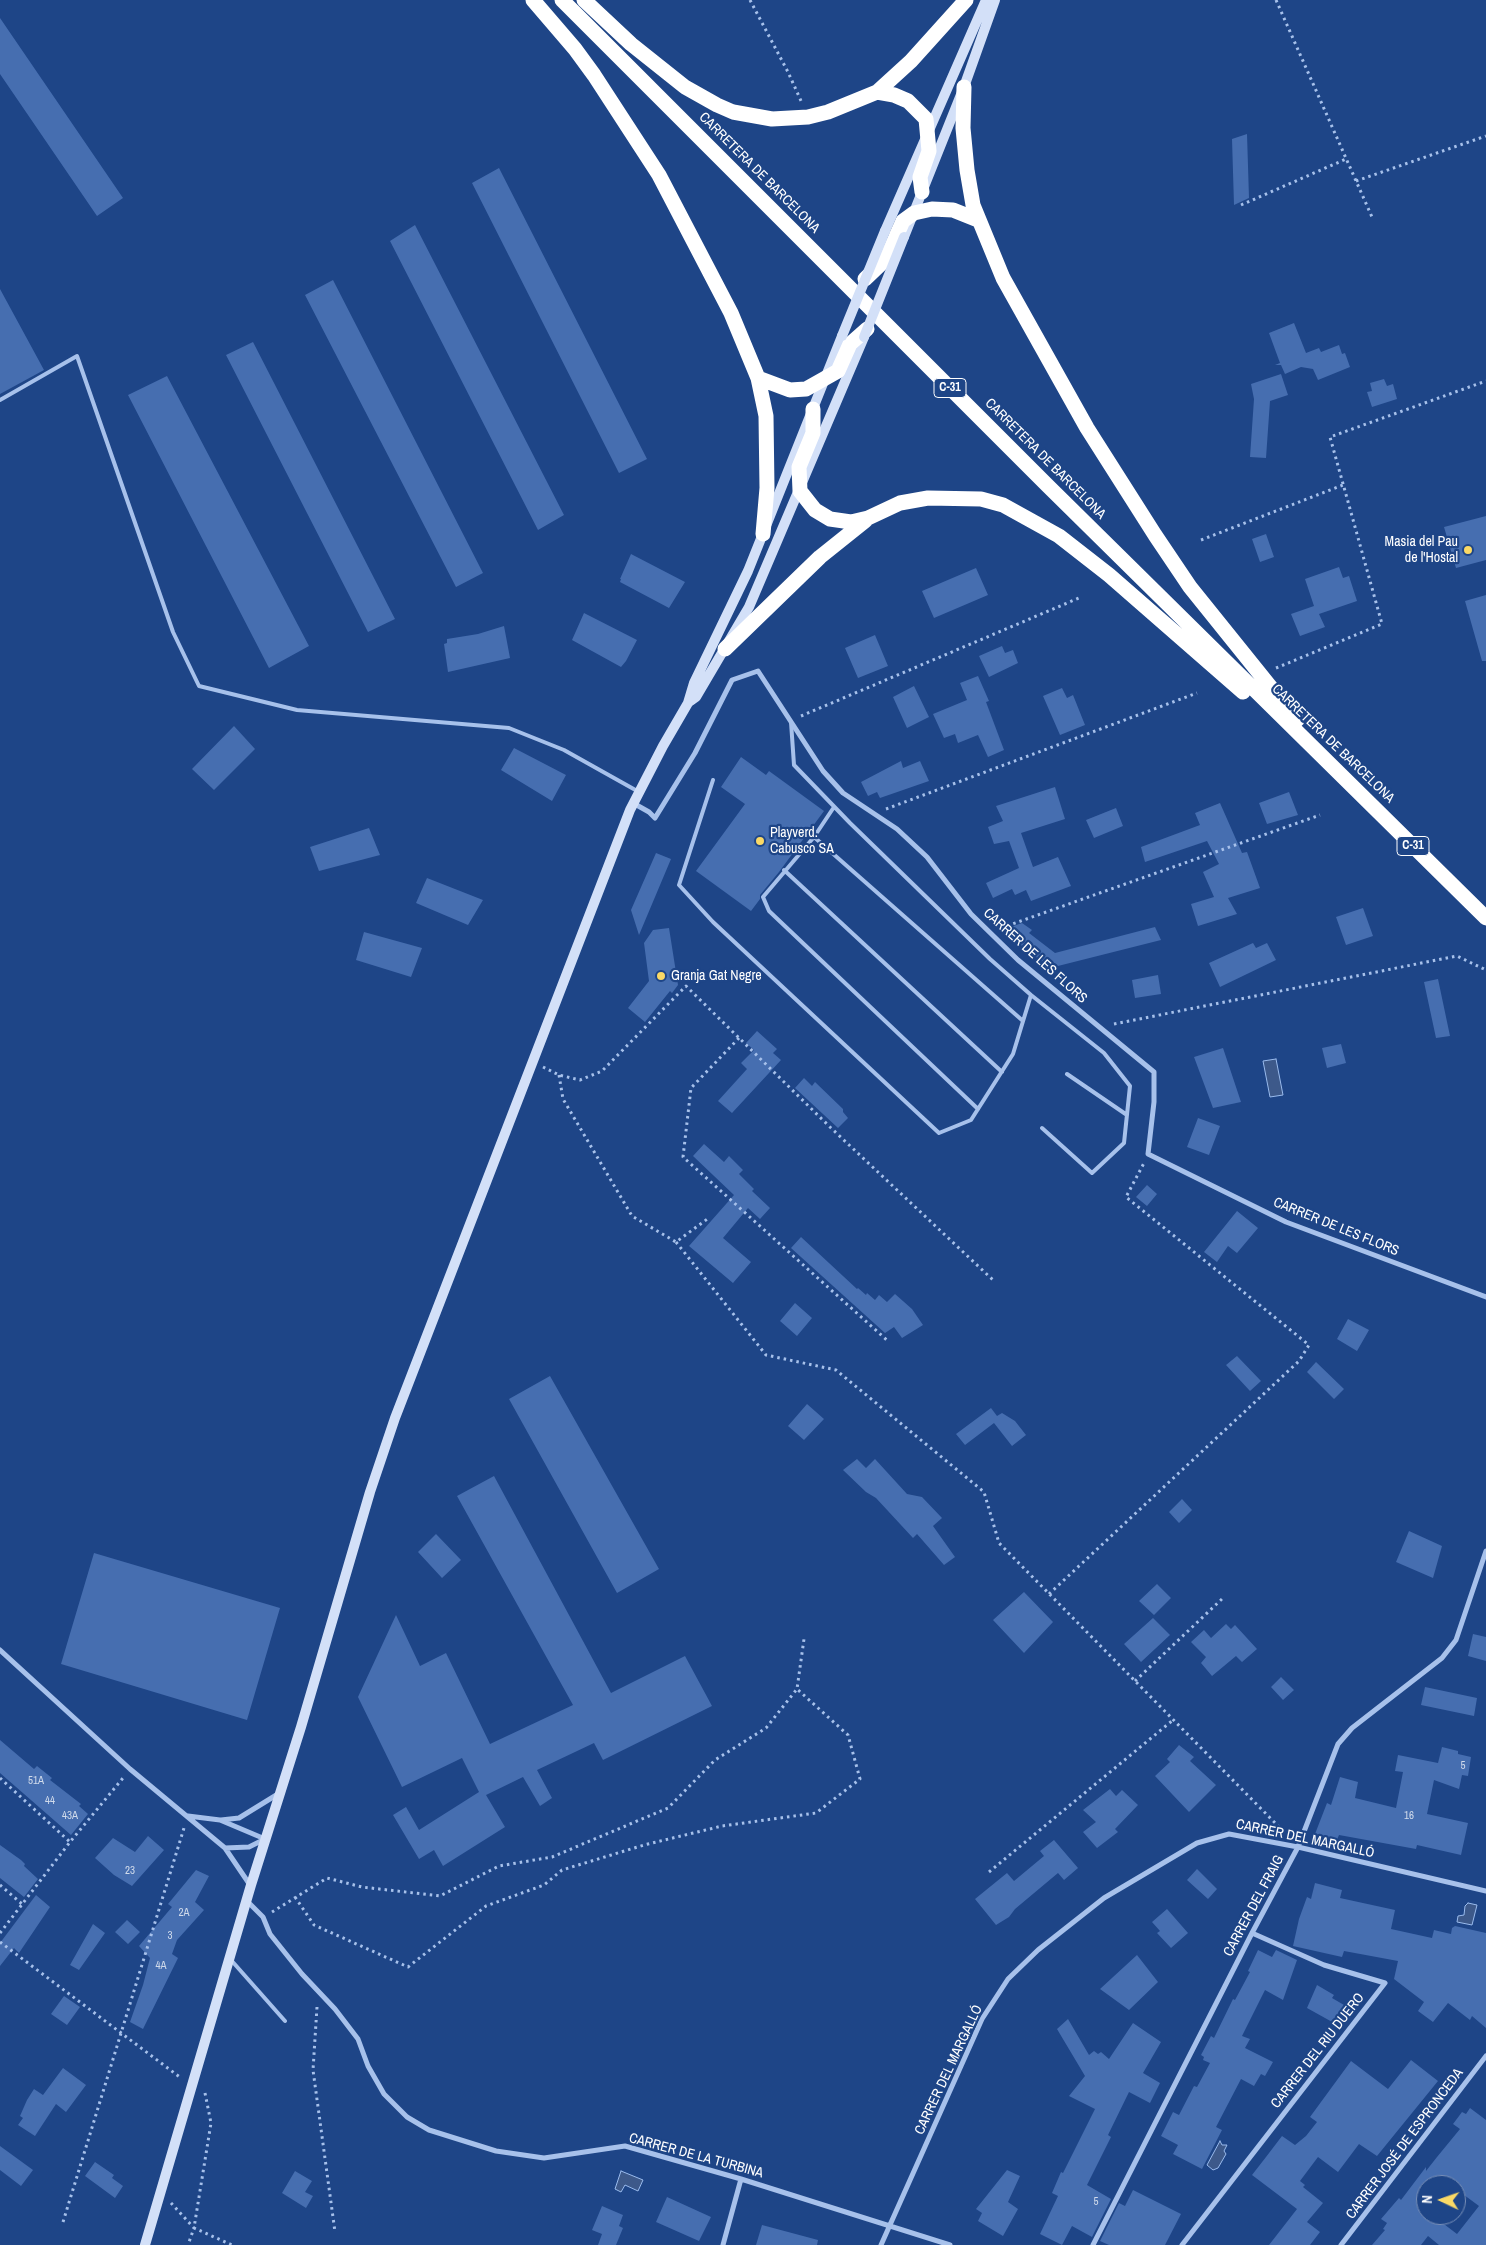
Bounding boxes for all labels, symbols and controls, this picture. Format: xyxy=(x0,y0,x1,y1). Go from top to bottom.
street label: CARRETERA DE BARCELONA xyxy=(695,109,823,237)
road number: C-31 xyxy=(934,378,966,398)
street label: CARRETERA DE BARCELONA xyxy=(981,395,1109,523)
place label: Masia del Pau de l'Hostal xyxy=(1385,534,1458,566)
marker: Masia del Pau de l'Hostal xyxy=(1462,544,1474,556)
street label: CARRETERA DE BARCELONA xyxy=(1268,681,1398,807)
place label: Playverd. Cabusco SA xyxy=(770,825,834,858)
marker: Playverd. Cabusco SA xyxy=(754,835,766,847)
road number: C-31 xyxy=(1397,836,1429,856)
street label: CARRER DE LES FLORS xyxy=(980,905,1090,1007)
place label: Granja Gat Negre xyxy=(671,968,762,984)
marker: Granja Gat Negre xyxy=(655,970,667,982)
street label: CARRER DE LES FLORS xyxy=(1271,1194,1401,1260)
house number: 5 xyxy=(1460,1759,1466,1773)
house number: 51A xyxy=(28,1774,44,1788)
house number: 44 xyxy=(45,1794,55,1808)
house number: 43A xyxy=(62,1809,78,1823)
house number: 16 xyxy=(1404,1809,1414,1823)
street label: CARRER DEL MARGALLÓ xyxy=(1234,1816,1376,1862)
street label: CARRER DEL FRAIG xyxy=(1220,1852,1288,1960)
house number: 23 xyxy=(125,1864,135,1878)
house number: 2A xyxy=(178,1906,190,1920)
house number: 3 xyxy=(167,1929,173,1943)
house number: 4A xyxy=(155,1959,167,1973)
street label: CARRER DEL RIU DUERO xyxy=(1268,1990,1368,2112)
street label: CARRER DEL MARGALLÓ xyxy=(912,2003,986,2137)
street label: CARRER JOSÉ DE ESPRONCEDA xyxy=(1343,2065,1467,2223)
street label: CARRER DE LA TURBINA xyxy=(627,2130,765,2182)
north arrow xyxy=(1416,2175,1466,2225)
house number: 5 xyxy=(1093,2195,1099,2209)

